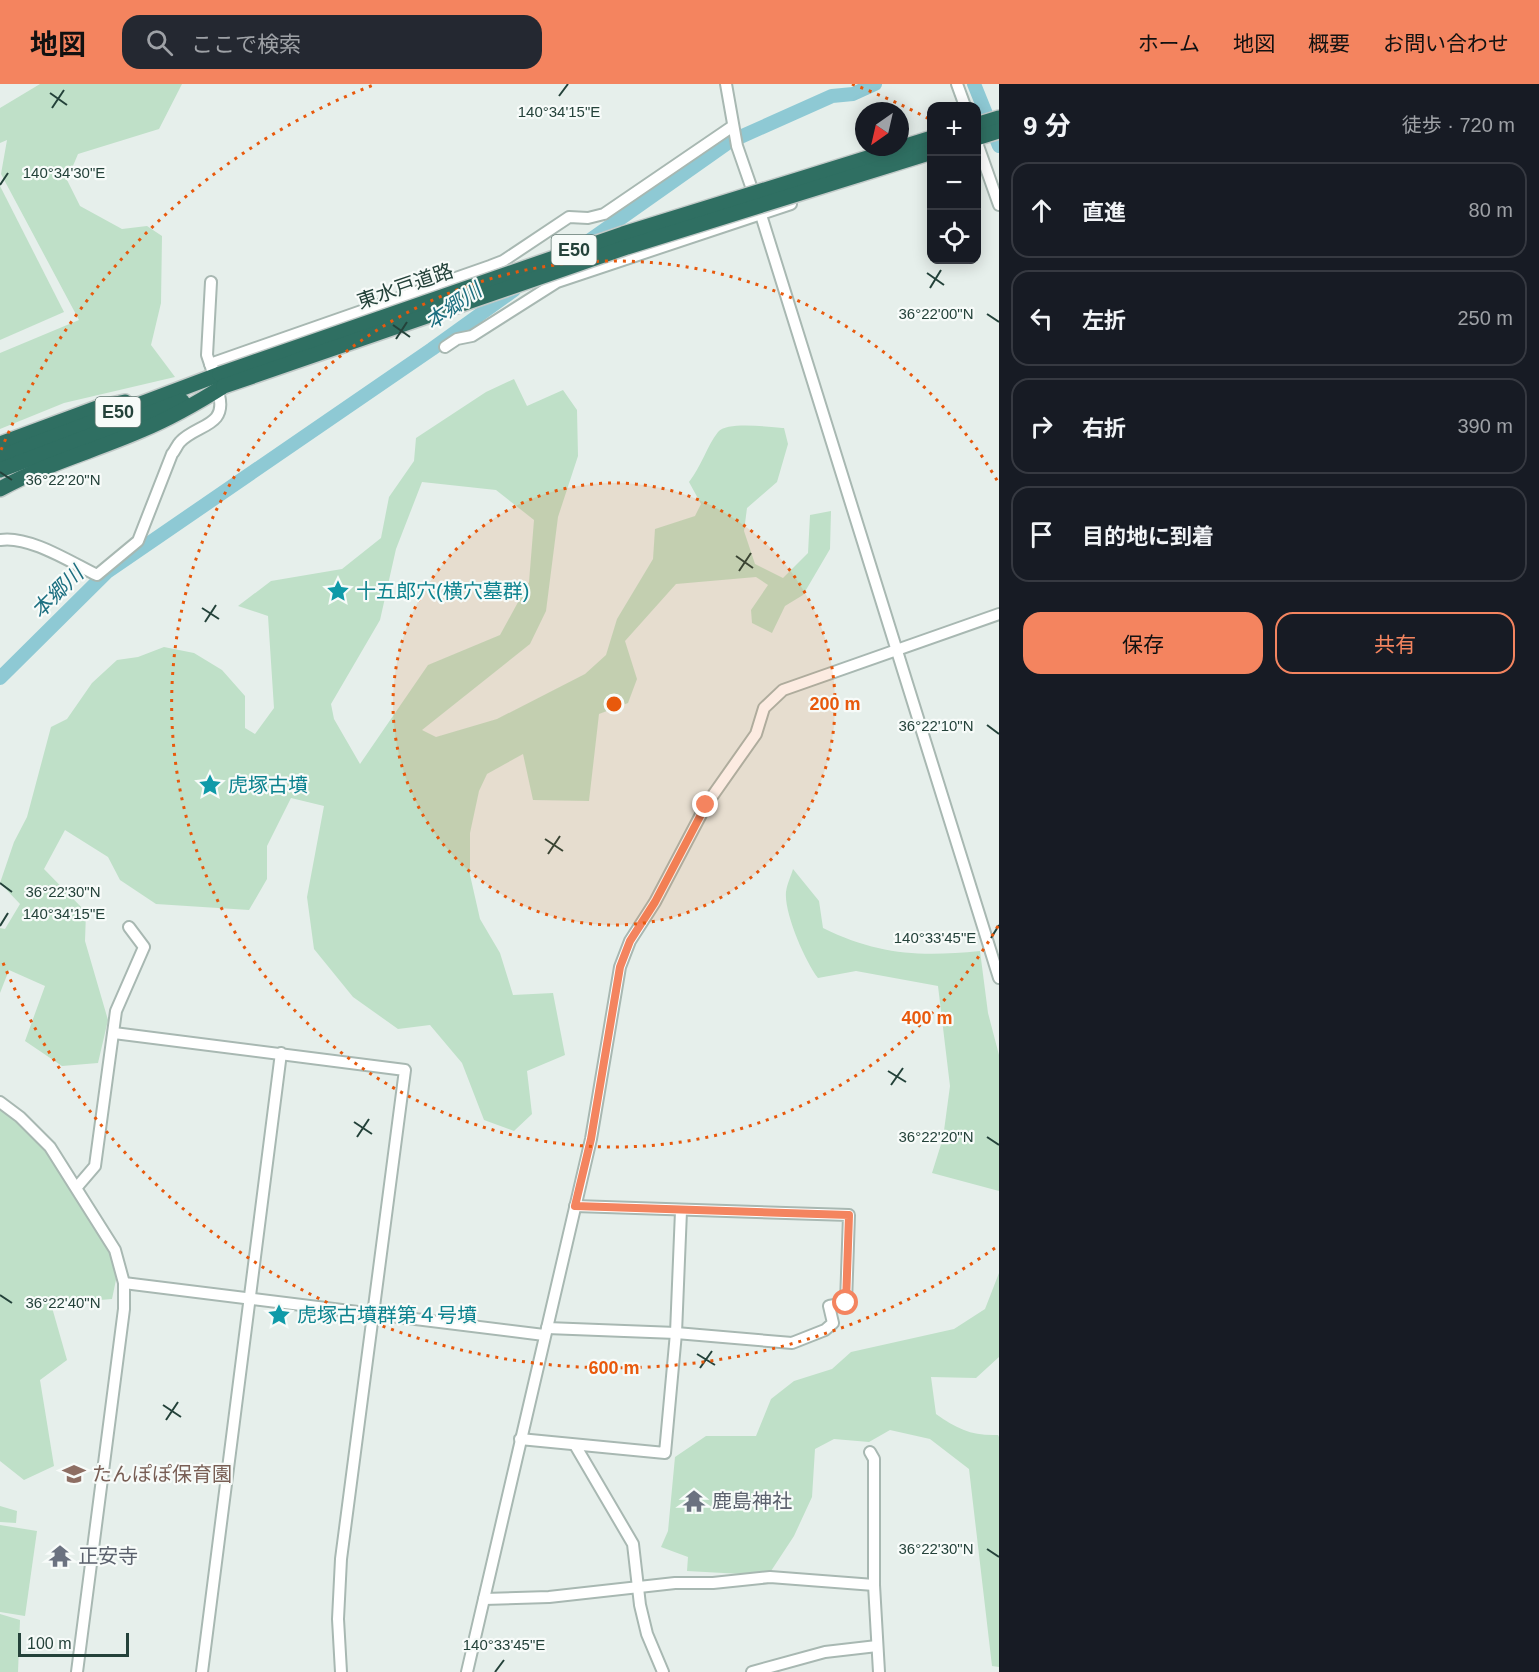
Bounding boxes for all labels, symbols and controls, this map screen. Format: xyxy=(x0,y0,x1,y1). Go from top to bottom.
search box xyxy=(122,15,542,69)
icon: search xyxy=(143,26,176,59)
text: 地図 xyxy=(30,29,86,60)
text: ここで検索 xyxy=(191,32,301,57)
text: ホーム xyxy=(1138,32,1200,55)
text: 地図 xyxy=(1233,32,1275,55)
text: 概要 xyxy=(1308,32,1350,55)
text: お問い合わせ xyxy=(1383,32,1509,55)
north arrow xyxy=(855,102,909,156)
map controls xyxy=(927,102,981,264)
button: + xyxy=(927,102,981,156)
text: 140°34'15"E xyxy=(518,103,600,120)
text: 9 分 xyxy=(1023,111,1071,141)
text: 徒歩 · 720 m xyxy=(1402,114,1515,136)
button: − xyxy=(927,156,981,210)
text: 140°34'30"E xyxy=(23,164,105,181)
icon: ahead xyxy=(1025,194,1058,227)
text: 80 m xyxy=(1469,199,1513,221)
text: 直進 xyxy=(1082,200,1126,225)
button: locate xyxy=(927,210,981,264)
road number: E50 xyxy=(552,235,596,265)
street label: 東水戸道路 xyxy=(354,259,456,313)
water label: 本郷川 xyxy=(421,277,487,333)
icon: left xyxy=(1025,302,1058,335)
text: 36°22'00"N xyxy=(898,305,974,322)
text: 250 m xyxy=(1457,307,1513,329)
text: 左折 xyxy=(1082,308,1126,333)
road number: E50 xyxy=(96,397,140,427)
icon: right xyxy=(1025,410,1058,443)
text: 390 m xyxy=(1457,415,1513,437)
text: 右折 xyxy=(1082,416,1126,441)
text: 36°22'20"N xyxy=(25,471,101,488)
icon: arrive xyxy=(1025,518,1058,551)
text: 目的地に到着 xyxy=(1082,524,1214,549)
water label: 本郷川 xyxy=(27,560,89,622)
place icon: 十五郎穴(横穴墓群) xyxy=(325,578,351,604)
place label: 十五郎穴(横穴墓群) xyxy=(356,580,529,602)
button: 保存 xyxy=(1023,612,1263,674)
button: 共有 xyxy=(1275,612,1515,674)
centre of rings xyxy=(604,694,624,714)
text: 200 m xyxy=(809,694,861,714)
text: 36°22'10"N xyxy=(898,717,974,734)
place icon: 虎塚古墳 xyxy=(197,772,223,798)
place label: 虎塚古墳 xyxy=(228,774,308,796)
route end xyxy=(692,791,718,817)
text: 36°22'30"N xyxy=(25,883,101,900)
text: 140°34'15"E xyxy=(23,905,105,922)
text: 140°33'45"E xyxy=(894,929,976,946)
text: 400 m xyxy=(901,1008,953,1028)
text: 36°22'20"N xyxy=(898,1128,974,1145)
route start xyxy=(832,1289,858,1315)
text: 36°22'40"N xyxy=(25,1294,101,1311)
place icon: 虎塚古墳群第４号墳 xyxy=(266,1302,292,1328)
place label: 虎塚古墳群第４号墳 xyxy=(297,1304,477,1326)
text: 600 m xyxy=(588,1358,640,1378)
school or university icon: たんぽぽ保育園 xyxy=(61,1461,87,1487)
place label: たんぽぽ保育園 xyxy=(92,1463,232,1485)
temple icon: 鹿島神社 xyxy=(681,1488,707,1514)
place label: 鹿島神社 xyxy=(712,1490,792,1512)
text: 36°22'30"N xyxy=(898,1540,974,1557)
temple icon: 正安寺 xyxy=(47,1543,73,1569)
place label: 正安寺 xyxy=(78,1545,138,1567)
scale bar xyxy=(18,1630,129,1658)
text: 100 m xyxy=(27,1635,71,1652)
text: 140°33'45"E xyxy=(463,1636,545,1653)

